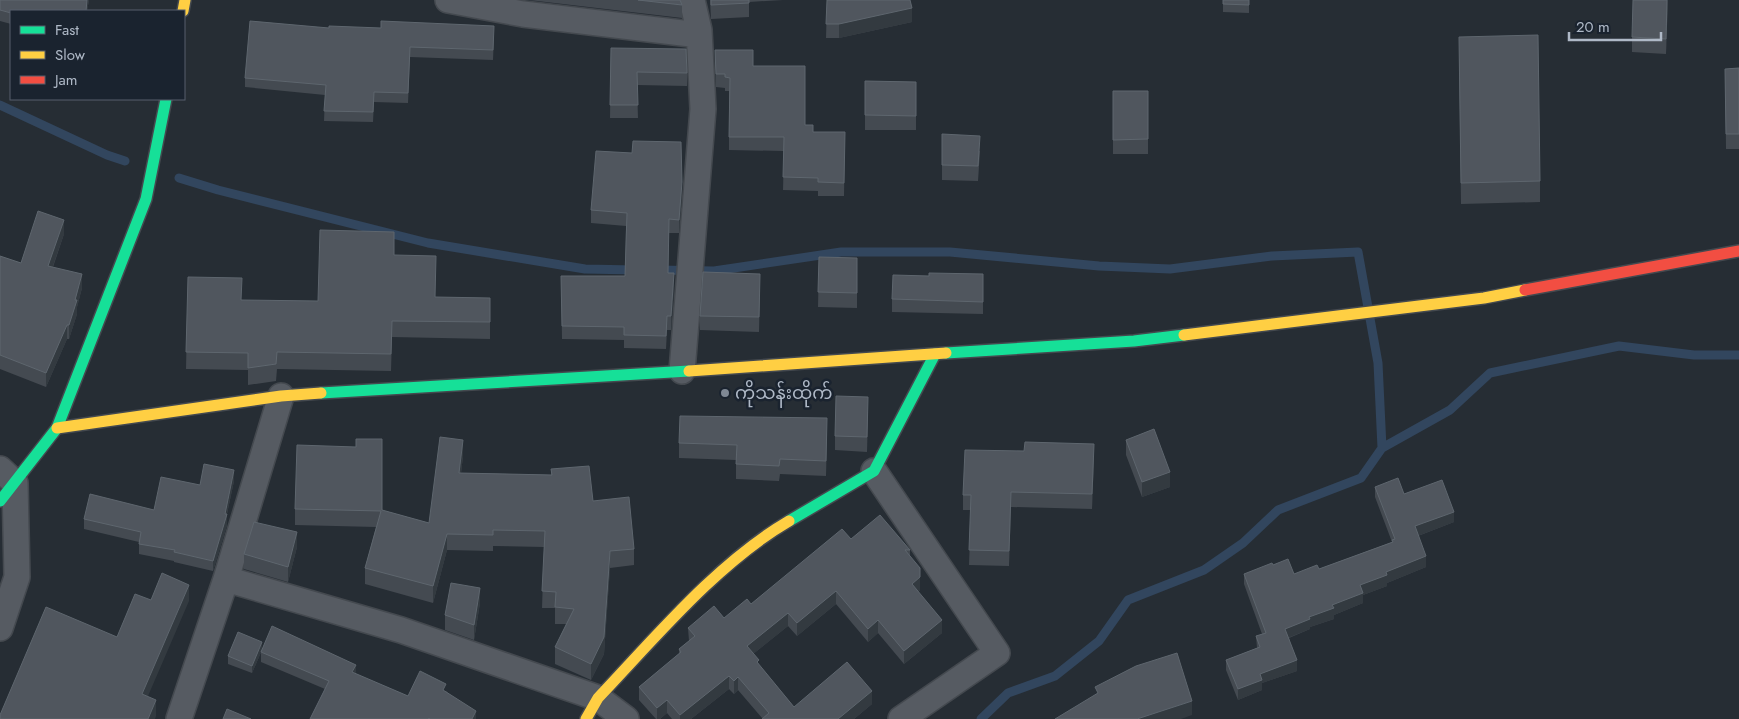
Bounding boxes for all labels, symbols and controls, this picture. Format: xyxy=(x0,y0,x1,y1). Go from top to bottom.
legend xyxy=(10,10,185,100)
scale bar xyxy=(1569,10,1662,42)
text: 20 m xyxy=(1576,16,1610,38)
text: Fast xyxy=(55,19,79,41)
text: Slow xyxy=(55,44,86,66)
text: Jam xyxy=(53,69,78,91)
place label: ကိုသန်းထိုက် xyxy=(735,379,833,408)
marker: ကိုသန်းထိုက် xyxy=(719,387,731,399)

